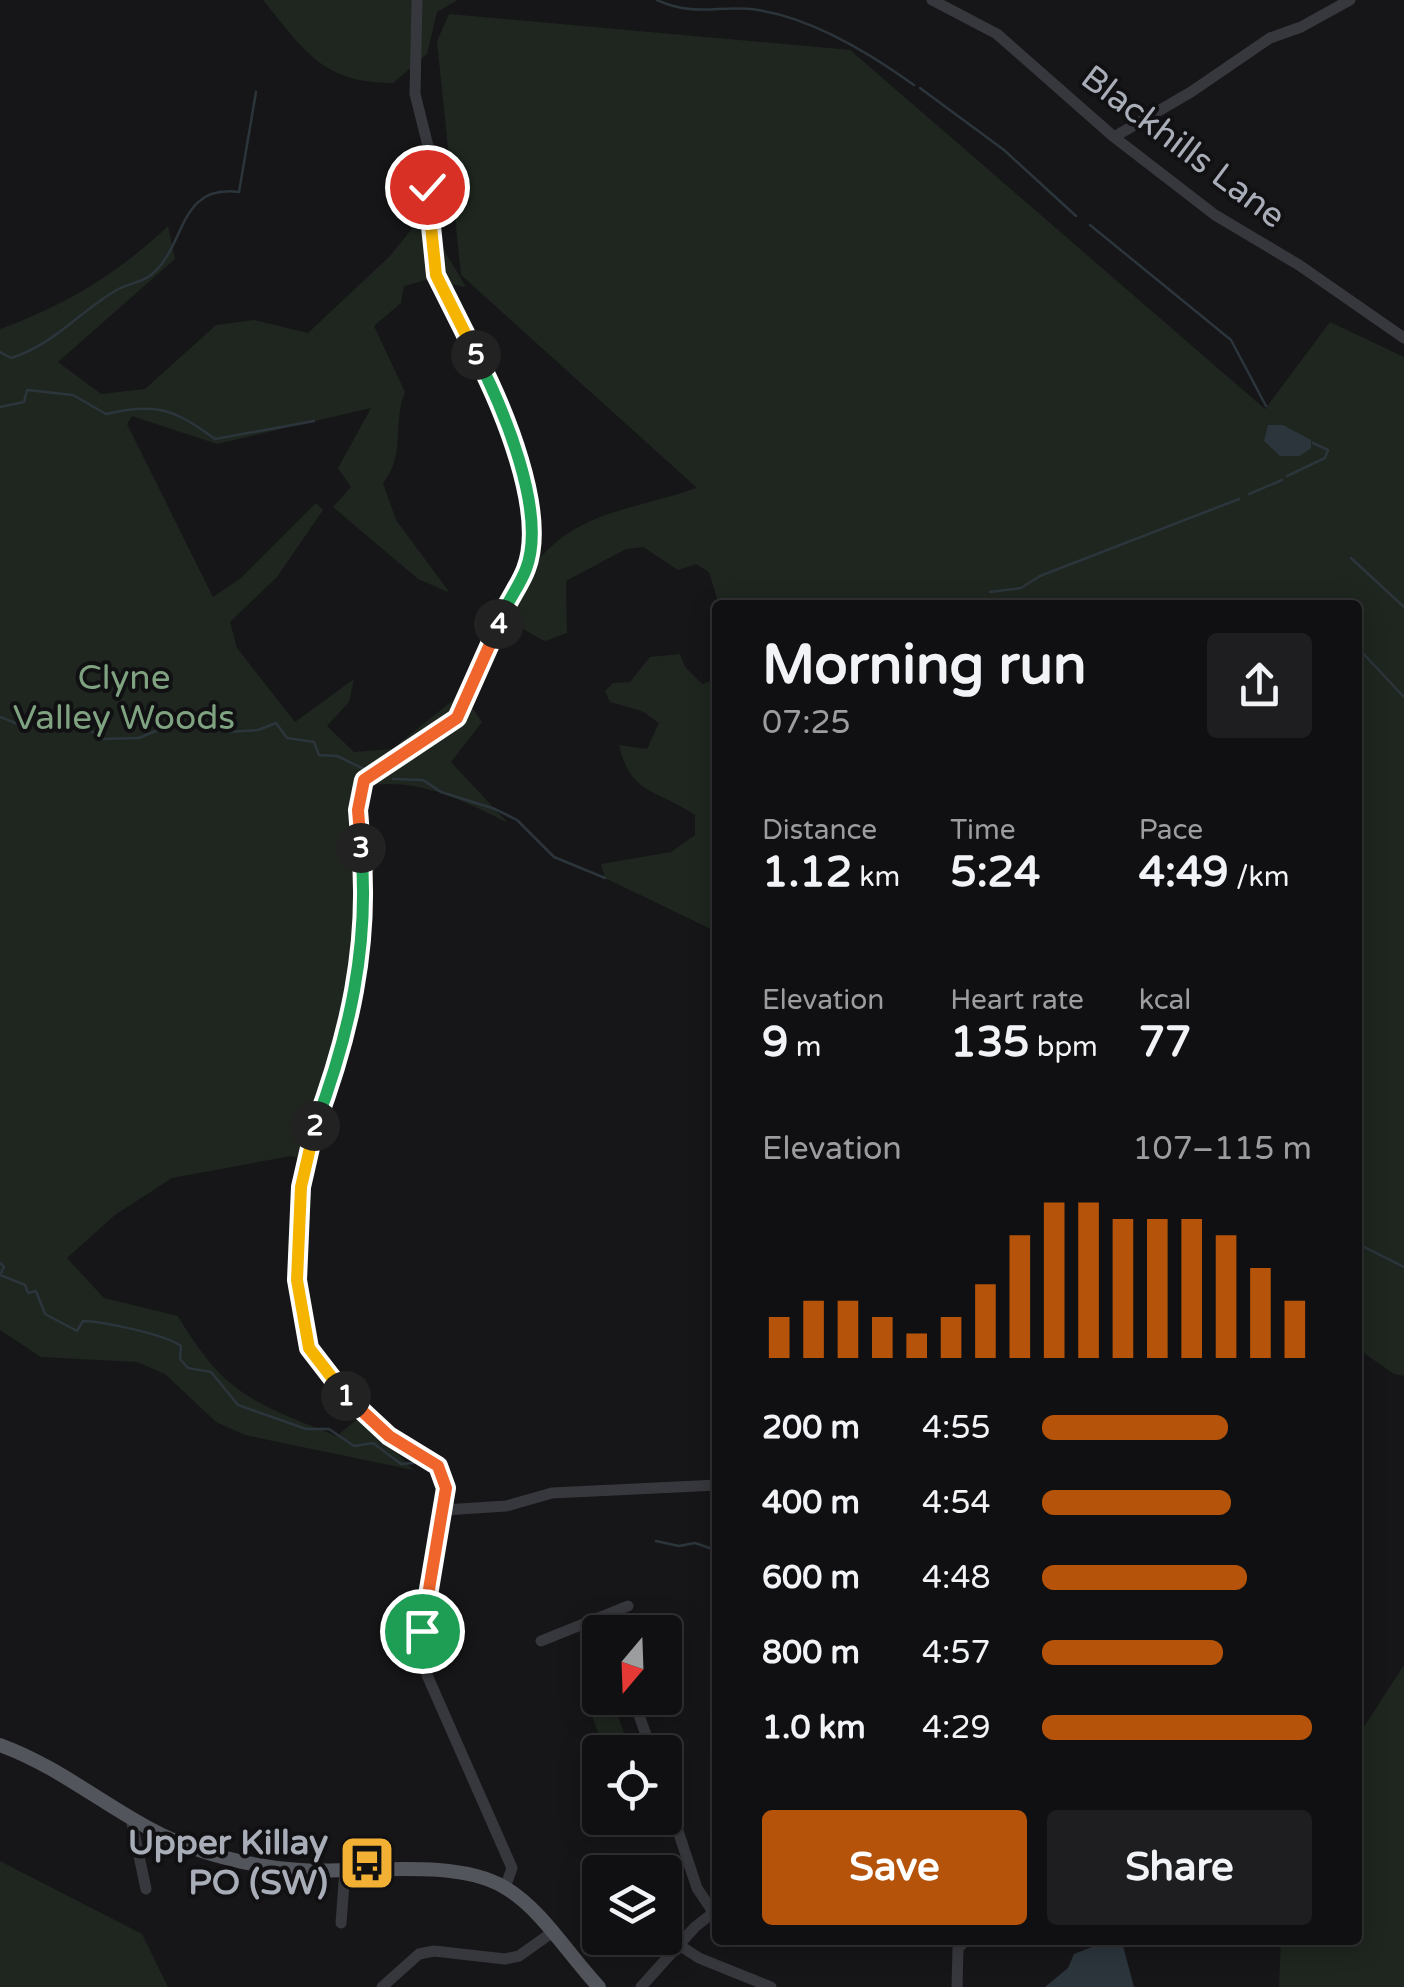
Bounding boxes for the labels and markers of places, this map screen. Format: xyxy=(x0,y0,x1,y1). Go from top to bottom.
pin xyxy=(385,145,470,230)
pin: 5 xyxy=(451,330,501,380)
pin: 4 xyxy=(474,599,524,649)
pin: 3 xyxy=(336,823,386,873)
pin: 2 xyxy=(290,1101,340,1151)
pin: 1 xyxy=(321,1371,371,1421)
pin xyxy=(380,1589,465,1674)
place label: Upper Killay PO (SW) xyxy=(128,1822,328,1904)
bus stop icon: Upper Killay PO (SW) xyxy=(337,1833,397,1893)

